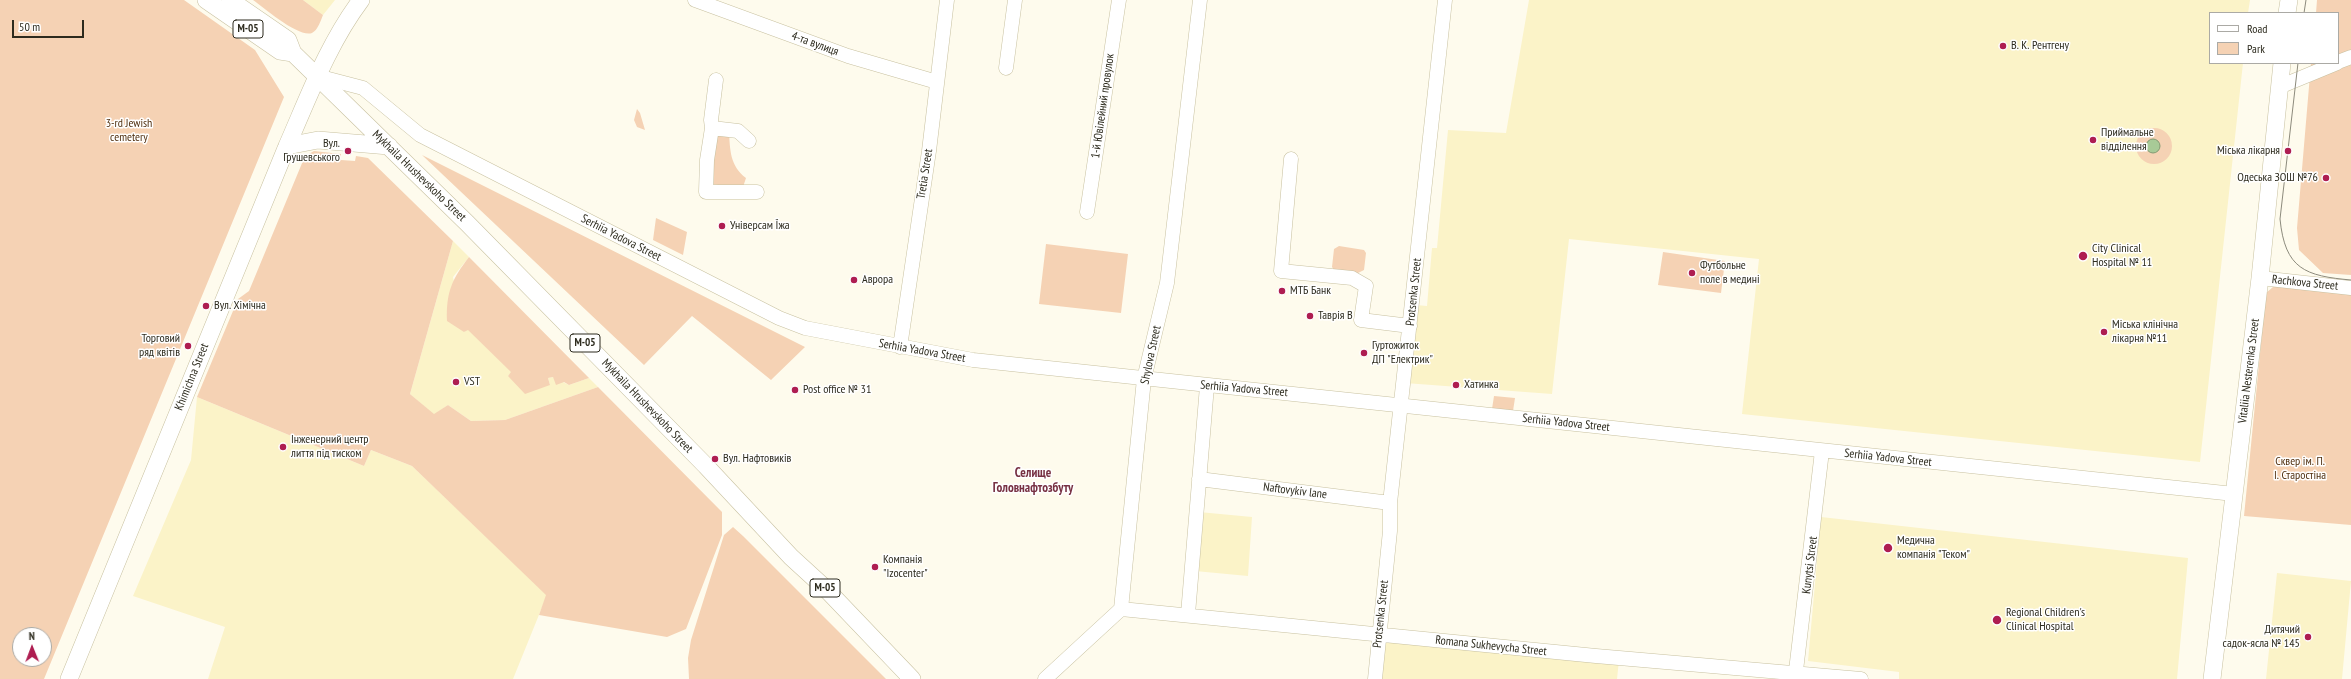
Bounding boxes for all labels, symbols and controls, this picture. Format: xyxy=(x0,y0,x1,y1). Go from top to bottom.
scale bar xyxy=(14,12,86,38)
legend xyxy=(2209,12,2339,64)
text: 50 m xyxy=(19,19,40,34)
road number: М-05 xyxy=(233,20,263,38)
text: Road xyxy=(2247,21,2267,36)
street label: 4-та вулиця xyxy=(789,29,841,59)
place label: В. К. Рентгену xyxy=(2011,39,2069,53)
marker: В. К. Рентгену xyxy=(1998,41,2008,51)
text: Park xyxy=(2247,41,2265,56)
street label: 1-й Ювілейний провулок xyxy=(1089,53,1117,159)
park label: 3-rd Jewish cemetery xyxy=(106,117,152,145)
place label: Приймальне відділення xyxy=(2101,126,2154,154)
street label: Mykhaila Hrushevskoho Street xyxy=(369,127,469,225)
marker: Приймальне відділення xyxy=(2088,135,2098,145)
place label: Вул. Грушевського xyxy=(283,137,340,165)
place label: Міська лікарня xyxy=(2217,144,2280,158)
marker: Вул. Грушевського xyxy=(343,146,353,156)
marker: Міська лікарня xyxy=(2283,146,2293,156)
street label: Tretia Street xyxy=(914,148,936,200)
place label: Одеська ЗОШ №76 xyxy=(2237,171,2318,185)
marker: Одеська ЗОШ №76 xyxy=(2321,173,2331,183)
street label: Serhiia Yadova Street xyxy=(579,212,663,264)
place label: Універсам Їжа xyxy=(730,219,790,233)
marker: Універсам Їжа xyxy=(717,221,727,231)
place label: City Clinical Hospital № 11 xyxy=(2092,242,2152,270)
marker: City Clinical Hospital № 11 xyxy=(2077,250,2089,262)
street label: Protsenka Street xyxy=(1403,257,1425,327)
place label: Футбольне поле в медині xyxy=(1700,259,1759,287)
marker: Футбольне поле в медині xyxy=(1687,268,1697,278)
street label: Rachkova Street xyxy=(2271,272,2339,294)
place label: Аврора xyxy=(862,273,893,287)
marker: Аврора xyxy=(849,275,859,285)
place label: МТБ Банк xyxy=(1290,284,1331,298)
marker: МТБ Банк xyxy=(1277,286,1287,296)
place label: Вул. Хімічна xyxy=(214,299,266,313)
marker: Вул. Хімічна xyxy=(201,301,211,311)
place label: Таврія В xyxy=(1318,309,1353,323)
marker: Таврія В xyxy=(1305,311,1315,321)
place label: Міська клінічна лікарня №11 xyxy=(2112,318,2178,346)
street label: Vitaliia Nesterenka Street xyxy=(2235,318,2263,424)
street label: Shylova Street xyxy=(1138,324,1164,386)
marker: Міська клінічна лікарня №11 xyxy=(2099,327,2109,337)
place label: Торговий ряд квітів xyxy=(139,332,180,360)
road number: М-05 xyxy=(570,334,600,352)
street label: Serhiia Yadova Street xyxy=(877,336,967,366)
place label: Гуртожиток ДП "Електрик" xyxy=(1372,339,1433,367)
street label: Khimichna Street xyxy=(172,341,212,413)
marker: Торговий ряд квітів xyxy=(183,341,193,351)
marker: Гуртожиток ДП "Електрик" xyxy=(1359,348,1369,358)
street label: Mykhaila Hrushevskoho Street xyxy=(598,356,696,456)
place label: VST xyxy=(464,375,480,389)
marker: VST xyxy=(451,377,461,387)
street label: Serhiia Yadova Street xyxy=(1200,378,1288,400)
place label: Хатинка xyxy=(1464,378,1499,392)
marker: Хатинка xyxy=(1451,380,1461,390)
place label: Post office № 31 xyxy=(803,383,871,397)
marker: Post office № 31 xyxy=(790,385,800,395)
street label: Serhiia Yadova Street xyxy=(1522,411,1610,435)
place label: Інженерний центр лиття під тиском xyxy=(291,433,369,461)
marker: Інженерний центр лиття під тиском xyxy=(278,442,288,452)
street label: Serhiia Yadova Street xyxy=(1844,446,1932,470)
place label: Вул. Нафтовиків xyxy=(723,452,791,466)
marker: Вул. Нафтовиків xyxy=(710,454,720,464)
park label: Сквер ім. П. І. Старостіна xyxy=(2274,455,2326,483)
district label: Селище Головнафтозбуту xyxy=(993,465,1073,496)
street label: Naftovykiv lane xyxy=(1262,480,1328,502)
place label: Медична компанія "Теком" xyxy=(1897,534,1970,562)
street label: Kunytsi Street xyxy=(1799,535,1821,595)
marker: Медична компанія "Теком" xyxy=(1882,542,1894,554)
place label: Компанія "Izocenter" xyxy=(883,553,928,581)
marker: Компанія "Izocenter" xyxy=(870,562,880,572)
road number: М-05 xyxy=(810,579,840,597)
street label: Protsenka Street xyxy=(1370,579,1392,649)
place label: Regional Children's Clinical Hospital xyxy=(2006,606,2085,634)
marker: Regional Children's Clinical Hospital xyxy=(1991,614,2003,626)
place label: Дитячий садок-ясла № 145 xyxy=(2223,623,2300,651)
north arrow xyxy=(12,627,52,667)
text: N xyxy=(29,629,35,643)
marker: Дитячий садок-ясла № 145 xyxy=(2303,632,2313,642)
street label: Romana Sukhevycha Street xyxy=(1435,633,1547,659)

